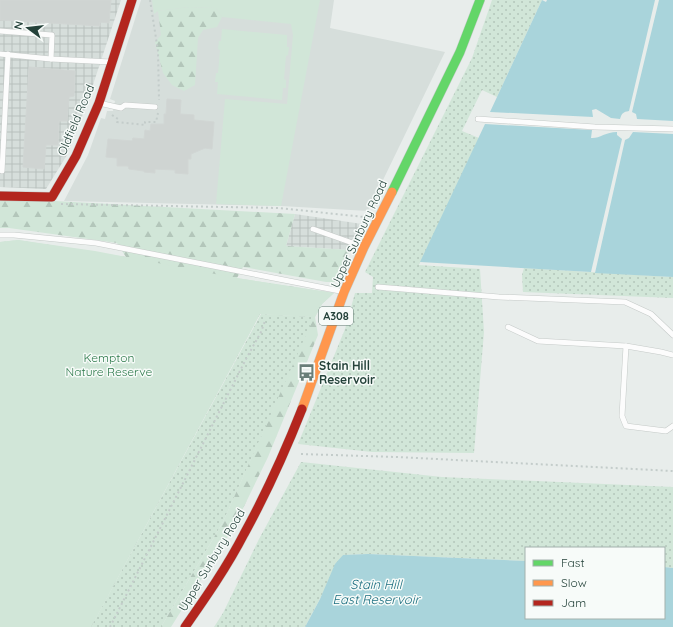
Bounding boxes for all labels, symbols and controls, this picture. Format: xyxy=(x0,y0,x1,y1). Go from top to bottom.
north arrow xyxy=(8,8,48,48)
text: N xyxy=(11,20,26,31)
street label: Oldfield Road xyxy=(54,82,97,158)
street label: Upper Sunbury Road xyxy=(327,178,390,290)
road number: A308 xyxy=(319,307,353,325)
park label: Kempton Nature Reserve xyxy=(66,350,153,379)
place label: Stain Hill Reservoir xyxy=(319,358,375,387)
bus stop icon: Stain Hill Reservoir xyxy=(296,363,316,383)
street label: Upper Sunbury Road xyxy=(175,506,248,614)
legend xyxy=(525,547,665,619)
text: Fast xyxy=(561,555,585,570)
text: Slow xyxy=(561,575,587,590)
water label: Stain Hill East Reservoir xyxy=(333,576,421,607)
text: Jam xyxy=(561,595,586,610)

